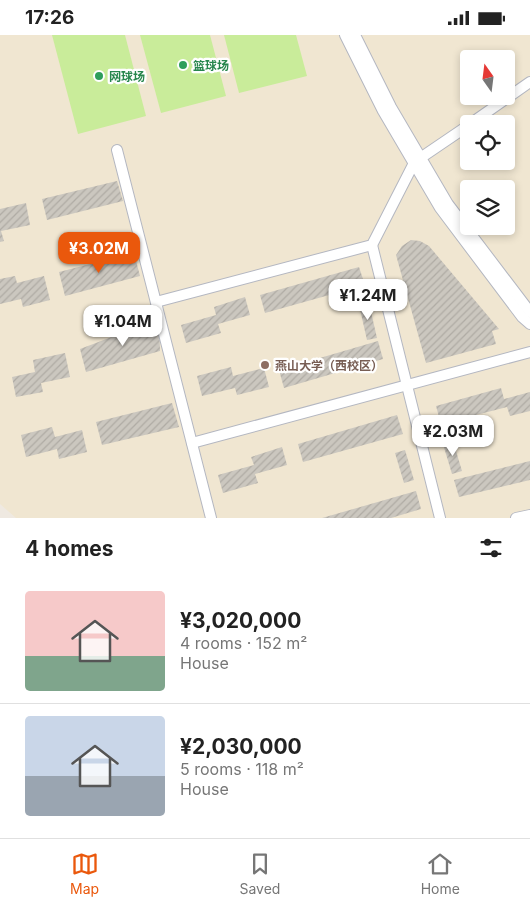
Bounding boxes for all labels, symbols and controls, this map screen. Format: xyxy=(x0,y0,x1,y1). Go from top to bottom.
text: 17:26 xyxy=(25,6,74,29)
north arrow xyxy=(460,50,515,105)
map controls xyxy=(460,50,515,235)
place label: 篮球场 xyxy=(193,58,229,73)
marker: 篮球场 xyxy=(177,59,189,71)
place label: 网球场 xyxy=(109,69,145,84)
marker: 网球场 xyxy=(93,70,105,82)
button: locate xyxy=(460,115,515,170)
button: layers xyxy=(460,180,515,235)
pin: ¥3.02M xyxy=(58,231,140,274)
text: ¥3.02M xyxy=(69,238,129,258)
pin: ¥1.24M xyxy=(327,279,409,321)
text: ¥1.24M xyxy=(340,285,396,305)
pin: ¥1.04M xyxy=(82,305,164,347)
text: ¥1.04M xyxy=(94,311,152,331)
place label: 燕山大学（西校区） xyxy=(275,358,383,373)
marker: 燕山大学（西校区） xyxy=(259,359,271,371)
pin: ¥2.03M xyxy=(412,415,494,457)
text: ¥2.03M xyxy=(423,421,483,441)
icon: filters xyxy=(477,534,505,562)
text: 4 homes xyxy=(25,536,114,561)
text: ¥3,020,000 xyxy=(180,608,301,633)
icon: home xyxy=(65,611,125,671)
text: 4 rooms · 152 m² xyxy=(180,633,307,653)
text: House xyxy=(180,653,229,673)
text: ¥2,030,000 xyxy=(180,734,302,759)
icon: home xyxy=(65,736,125,796)
text: 5 rooms · 118 m² xyxy=(180,759,304,779)
text: House xyxy=(180,779,229,799)
tab: Map xyxy=(70,850,99,897)
tab: Saved xyxy=(239,850,280,897)
tab: Home xyxy=(421,850,460,897)

